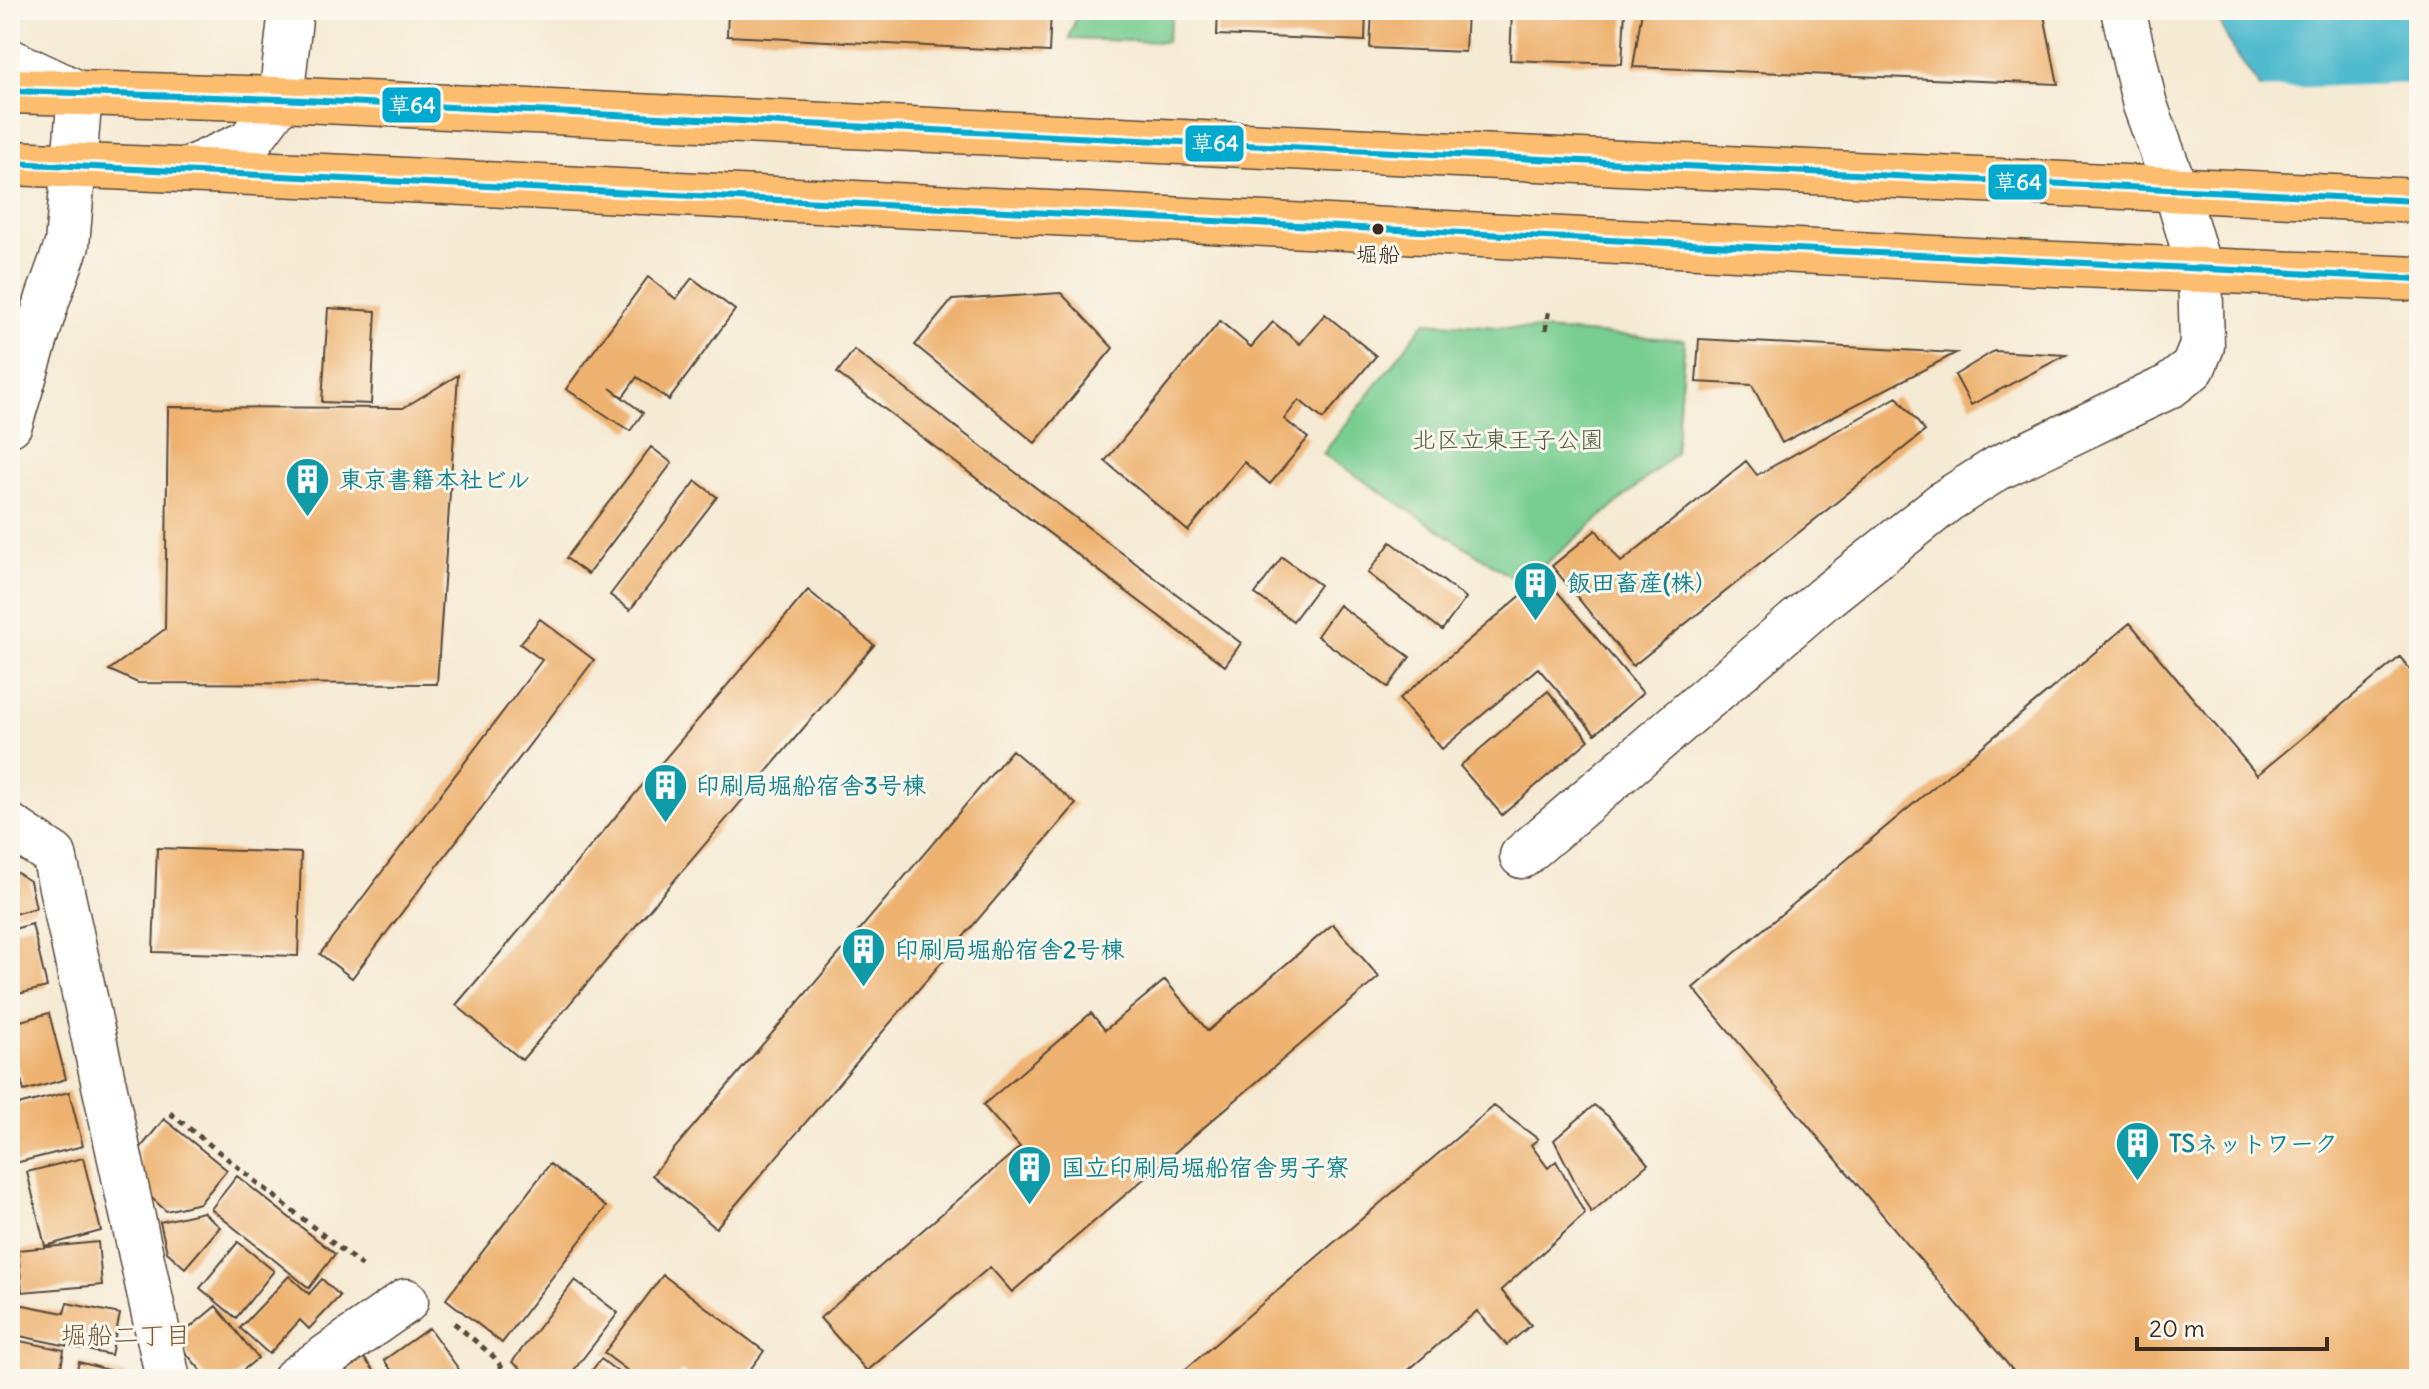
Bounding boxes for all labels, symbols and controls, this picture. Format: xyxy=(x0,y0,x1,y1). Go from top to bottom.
line badge: 草64 xyxy=(381,86,442,124)
text: 草64 xyxy=(388,91,436,119)
line badge: 草64 xyxy=(1184,124,1245,163)
text: 草64 xyxy=(1191,129,1239,157)
line badge: 草64 xyxy=(1987,163,2048,201)
text: 草64 xyxy=(1994,168,2042,196)
marker: 堀船 xyxy=(1370,221,1386,237)
place label: 堀船 xyxy=(1356,240,1400,268)
park label: 北区立東王子公園 xyxy=(1412,424,1604,454)
building icon: 東京書籍本社ビル xyxy=(284,456,332,519)
place label: 東京書籍本社ビル xyxy=(339,464,531,494)
building icon: 飯田畜産(株） xyxy=(1512,559,1560,622)
place label: 飯田畜産(株） xyxy=(1567,567,1718,597)
building icon: 印刷局堀船宿舎3号棟 xyxy=(641,762,689,825)
place label: 印刷局堀船宿舎3号棟 xyxy=(696,770,927,800)
building icon: 印刷局堀船宿舎2号棟 xyxy=(840,926,888,989)
place label: 印刷局堀船宿舎2号棟 xyxy=(895,934,1125,964)
building icon: TSネットワーク xyxy=(2114,1120,2162,1183)
place label: TSネットワーク xyxy=(2169,1128,2338,1158)
building icon: 国立印刷局堀船宿舎男子寮 xyxy=(1006,1144,1054,1207)
place label: 国立印刷局堀船宿舎男子寮 xyxy=(1061,1152,1349,1182)
scale bar xyxy=(2137,1301,2327,1351)
text: 20 m xyxy=(2149,1313,2205,1343)
district label: 堀船二丁目 xyxy=(61,1318,191,1351)

